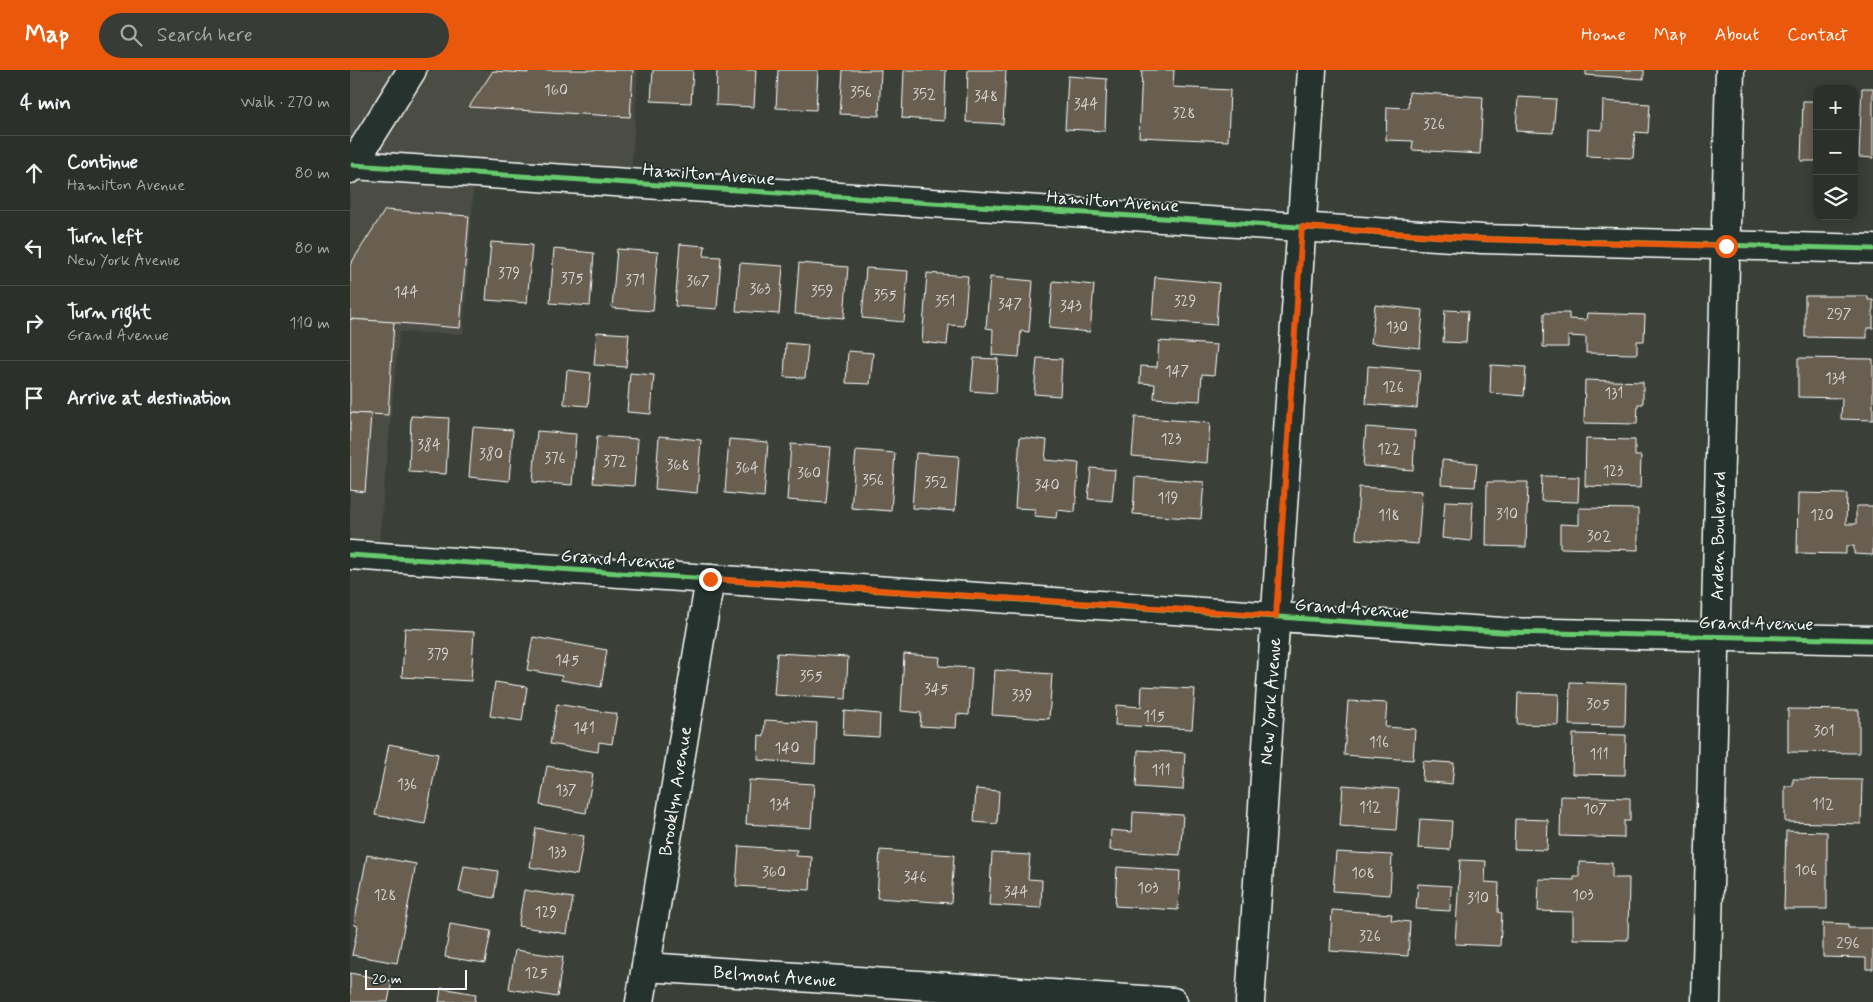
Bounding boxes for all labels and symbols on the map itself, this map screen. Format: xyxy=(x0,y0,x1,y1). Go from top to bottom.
house number: 160 xyxy=(544,81,568,101)
house number: 356 xyxy=(850,83,872,103)
house number: 352 xyxy=(912,85,936,105)
house number: 348 xyxy=(974,87,998,107)
house number: 344 xyxy=(1074,95,1099,115)
house number: 328 xyxy=(1173,104,1195,124)
house number: 326 xyxy=(1423,115,1445,135)
street label: Hamilton Avenue xyxy=(642,158,776,192)
street label: Hamilton Avenue xyxy=(1046,185,1180,219)
route start xyxy=(1715,235,1738,258)
house number: 379 xyxy=(498,264,520,284)
house number: 375 xyxy=(561,269,583,289)
house number: 371 xyxy=(625,271,645,291)
house number: 367 xyxy=(686,272,710,292)
house number: 363 xyxy=(749,280,771,300)
house number: 359 xyxy=(811,282,833,302)
house number: 144 xyxy=(394,283,418,303)
house number: 355 xyxy=(873,286,897,306)
house number: 351 xyxy=(935,292,955,312)
house number: 329 xyxy=(1174,292,1196,312)
house number: 347 xyxy=(998,295,1022,315)
house number: 343 xyxy=(1060,297,1082,317)
house number: 297 xyxy=(1827,305,1851,325)
house number: 130 xyxy=(1386,318,1408,338)
house number: 147 xyxy=(1165,362,1189,382)
house number: 134 xyxy=(1825,369,1847,389)
house number: 126 xyxy=(1382,378,1404,398)
house number: 131 xyxy=(1605,384,1623,404)
house number: 123 xyxy=(1161,430,1181,450)
house number: 384 xyxy=(417,436,441,456)
house number: 122 xyxy=(1377,440,1401,460)
house number: 380 xyxy=(479,445,503,465)
house number: 376 xyxy=(544,449,566,469)
house number: 372 xyxy=(603,452,627,472)
house number: 368 xyxy=(666,456,690,476)
house number: 364 xyxy=(735,459,759,479)
house number: 123 xyxy=(1603,462,1623,482)
house number: 360 xyxy=(797,464,821,484)
house number: 356 xyxy=(862,471,884,491)
street label: Arden Boulevard xyxy=(1706,471,1732,601)
house number: 352 xyxy=(924,473,948,493)
house number: 340 xyxy=(1035,476,1059,496)
house number: 119 xyxy=(1157,489,1179,509)
house number: 310 xyxy=(1496,505,1518,525)
house number: 118 xyxy=(1378,506,1400,526)
house number: 120 xyxy=(1810,506,1834,526)
house number: 302 xyxy=(1587,527,1611,547)
street label: Grand Avenue xyxy=(560,544,676,576)
route end xyxy=(699,568,722,591)
street label: Grand Avenue xyxy=(1294,593,1410,625)
street label: Grand Avenue xyxy=(1698,611,1814,637)
street label: New York Avenue xyxy=(1255,637,1287,766)
house number: 379 xyxy=(427,645,449,665)
house number: 145 xyxy=(555,651,579,671)
house number: 355 xyxy=(799,667,823,687)
house number: 345 xyxy=(924,680,948,700)
house number: 339 xyxy=(1011,686,1033,706)
house number: 305 xyxy=(1586,695,1610,715)
house number: 115 xyxy=(1143,707,1165,727)
house number: 141 xyxy=(573,719,595,739)
house number: 301 xyxy=(1813,722,1835,742)
street label: Brooklyn Avenue xyxy=(654,724,698,858)
house number: 116 xyxy=(1369,733,1389,753)
house number: 140 xyxy=(775,739,799,759)
house number: 111 xyxy=(1590,745,1609,765)
house number: 111 xyxy=(1152,761,1171,781)
house number: 136 xyxy=(397,775,417,795)
house number: 137 xyxy=(555,781,577,801)
house number: 134 xyxy=(769,795,791,815)
house number: 112 xyxy=(1812,795,1834,815)
house number: 112 xyxy=(1359,798,1381,818)
house number: 107 xyxy=(1583,800,1607,820)
house number: 133 xyxy=(547,843,567,863)
house number: 106 xyxy=(1795,861,1817,881)
house number: 360 xyxy=(762,863,786,883)
house number: 108 xyxy=(1351,864,1375,884)
house number: 346 xyxy=(904,868,926,888)
house number: 103 xyxy=(1137,879,1159,899)
house number: 344 xyxy=(1004,883,1029,903)
house number: 128 xyxy=(374,886,396,906)
house number: 103 xyxy=(1572,886,1594,906)
house number: 310 xyxy=(1467,889,1489,909)
house number: 129 xyxy=(535,903,557,923)
house number: 326 xyxy=(1359,927,1381,947)
house number: 296 xyxy=(1836,934,1860,954)
street label: Belmont Avenue xyxy=(712,961,838,993)
house number: 125 xyxy=(525,964,547,984)
scale bar xyxy=(365,967,468,990)

